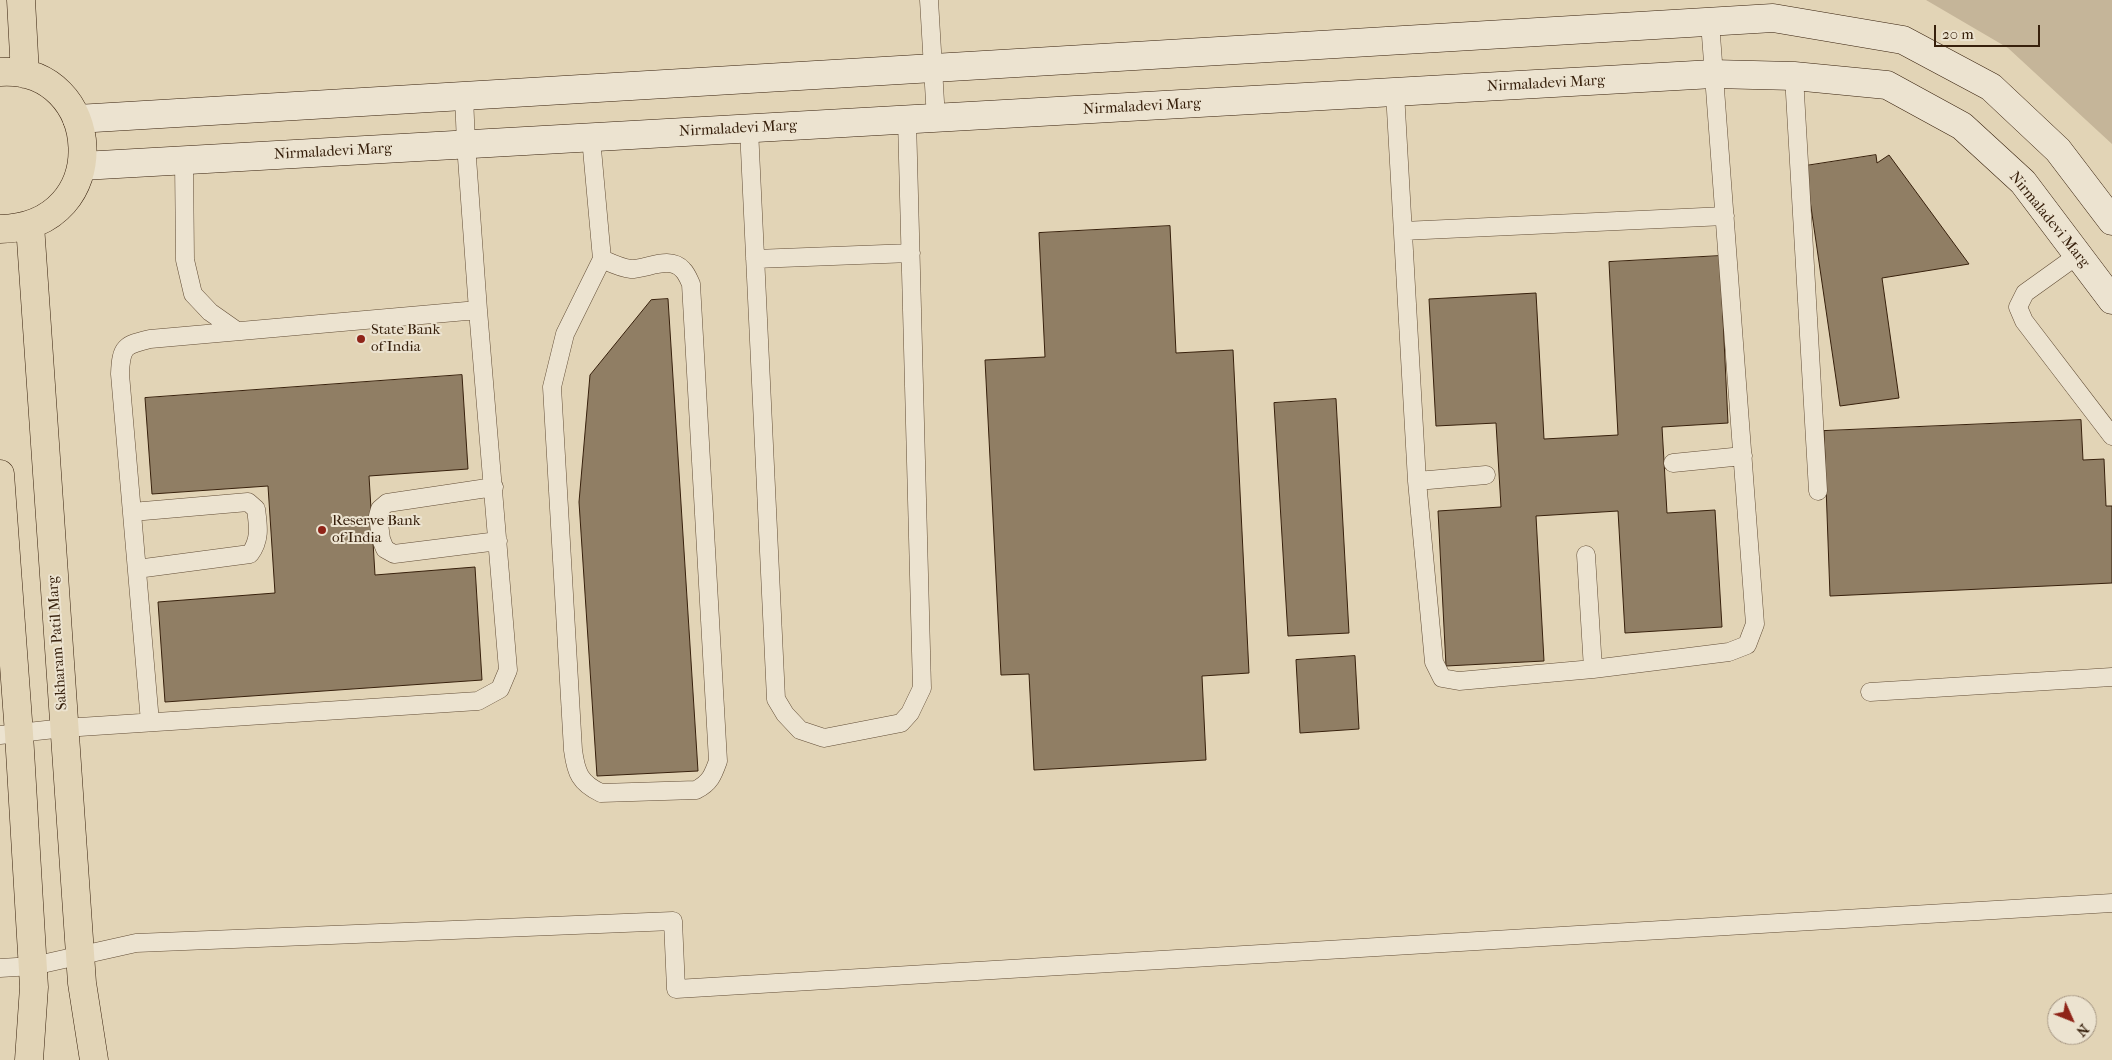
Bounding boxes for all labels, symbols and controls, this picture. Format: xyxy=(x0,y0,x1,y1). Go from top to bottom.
scale bar xyxy=(1937,15,2043,47)
text: 20 m xyxy=(1942,25,1974,43)
street label: Nirmaladevi Marg xyxy=(1487,72,1605,96)
street label: Nirmaladevi Marg xyxy=(1083,95,1201,119)
street label: Nirmaladevi Marg xyxy=(679,117,797,141)
street label: Nirmaladevi Marg xyxy=(274,140,392,164)
street label: Nirmaladevi Marg xyxy=(2005,168,2093,272)
place label: State Bank of India xyxy=(371,321,440,356)
marker: State Bank of India xyxy=(355,333,367,345)
place label: Reserve Bank of India xyxy=(332,512,420,547)
marker: Reserve Bank of India xyxy=(316,524,328,536)
street label: Sakharam Patil Marg xyxy=(44,575,72,711)
north arrow xyxy=(2047,995,2097,1045)
text: N xyxy=(2073,1020,2092,1040)

